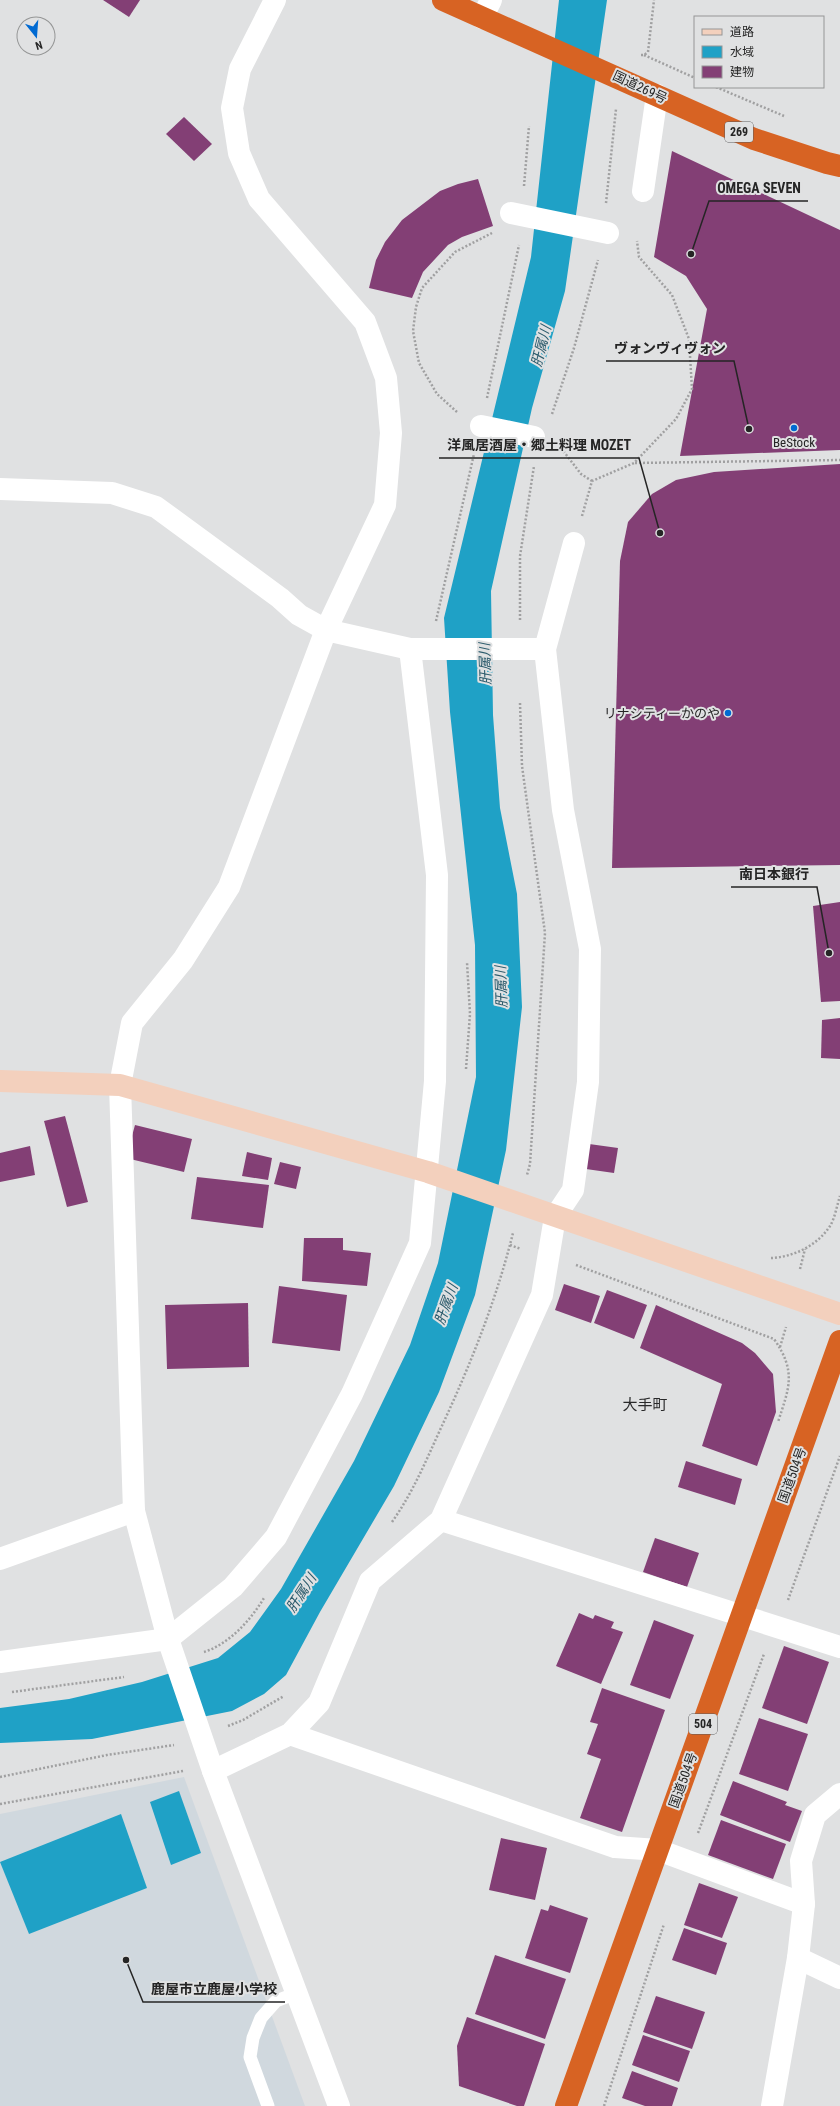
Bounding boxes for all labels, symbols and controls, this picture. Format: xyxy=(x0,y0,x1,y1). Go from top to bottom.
north arrow xyxy=(16,16,56,56)
legend xyxy=(694,16,824,88)
text: 道路 xyxy=(730,25,754,39)
text: N xyxy=(33,38,44,52)
text: 水域 xyxy=(730,45,754,59)
text: 建物 xyxy=(730,65,754,79)
street label: 国道269号 xyxy=(610,68,670,106)
road number: 269 xyxy=(725,122,753,142)
callout: OMEGA SEVEN xyxy=(709,175,808,201)
text: OMEGA SEVEN xyxy=(717,180,801,196)
water label: 肝属川 xyxy=(528,322,554,368)
callout: ヴォンヴィヴォン xyxy=(606,335,734,361)
text: ヴォンヴィヴォン xyxy=(614,340,726,356)
marker: BeStock xyxy=(789,423,799,433)
callout: 洋風居酒屋・郷土料理 MOZET xyxy=(439,432,639,458)
place label: BeStock xyxy=(773,435,815,450)
text: 洋風居酒屋・郷土料理 MOZET xyxy=(447,437,631,453)
water label: 肝属川 xyxy=(476,641,494,685)
place label: リナシティーかのや xyxy=(604,706,720,721)
marker: リナシティーかのや xyxy=(723,708,733,718)
callout: 南日本銀行 xyxy=(731,861,817,887)
text: 南日本銀行 xyxy=(739,866,809,882)
water label: 肝属川 xyxy=(492,964,510,1008)
water label: 肝属川 xyxy=(431,1280,461,1326)
district label: 大手町 xyxy=(622,1396,668,1414)
street label: 国道504号 xyxy=(775,1445,809,1505)
water label: 肝属川 xyxy=(283,1569,320,1615)
road number: 504 xyxy=(689,1714,717,1734)
street label: 国道504号 xyxy=(666,1750,700,1810)
callout: 鹿屋市立鹿屋小学校 xyxy=(143,1976,285,2002)
text: 鹿屋市立鹿屋小学校 xyxy=(151,1981,277,1997)

